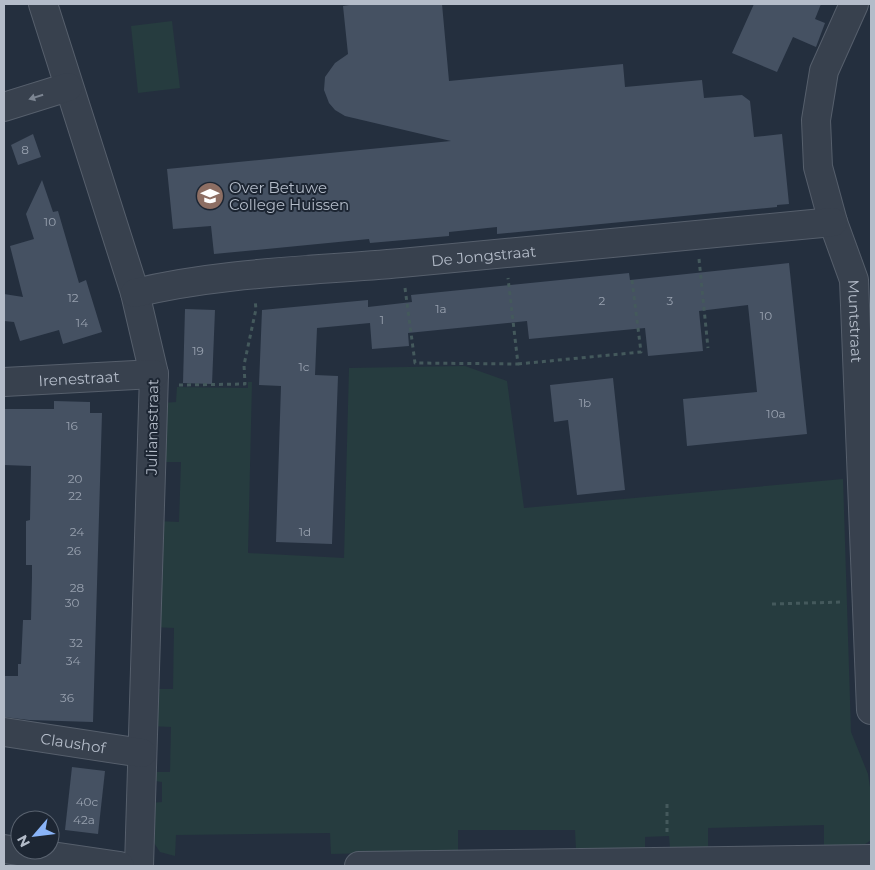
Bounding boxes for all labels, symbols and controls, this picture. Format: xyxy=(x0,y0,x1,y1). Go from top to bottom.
one-way arrow xyxy=(28,93,43,101)
house number: 8 xyxy=(21,142,29,157)
place label: Over Betuwe College Huissen xyxy=(229,178,349,214)
school or university icon: Over Betuwe College Huissen xyxy=(195,181,225,211)
house number: 10 xyxy=(44,214,56,229)
street label: De Jongstraat xyxy=(430,241,537,270)
street label: Muntstraat xyxy=(844,279,867,363)
house number: 12 xyxy=(67,290,79,305)
house number: 2 xyxy=(599,293,606,308)
house number: 3 xyxy=(667,293,674,308)
house number: 1a xyxy=(435,301,447,316)
house number: 10 xyxy=(760,308,772,323)
house number: 1 xyxy=(380,312,384,327)
house number: 14 xyxy=(76,315,88,330)
house number: 19 xyxy=(192,343,204,358)
house number: 1c xyxy=(298,359,310,374)
street label: Irenestraat xyxy=(38,366,120,390)
street label: Julianastraat xyxy=(142,379,162,476)
house number: 1b xyxy=(579,395,591,410)
house number: 10a xyxy=(766,406,786,421)
house number: 16 xyxy=(66,418,78,433)
house number: 20 xyxy=(68,471,82,486)
house number: 22 xyxy=(68,488,82,503)
house number: 24 xyxy=(70,524,84,539)
house number: 1d xyxy=(299,524,311,539)
house number: 26 xyxy=(67,543,81,558)
house number: 28 xyxy=(70,580,85,595)
house number: 30 xyxy=(65,595,79,610)
house number: 32 xyxy=(69,635,83,650)
house number: 34 xyxy=(66,653,80,668)
house number: 36 xyxy=(60,690,74,705)
street label: Claushof xyxy=(39,728,108,757)
house number: 40c xyxy=(76,794,99,809)
north arrow xyxy=(10,810,60,860)
house number: 42a xyxy=(73,812,95,827)
text: N xyxy=(13,832,34,850)

